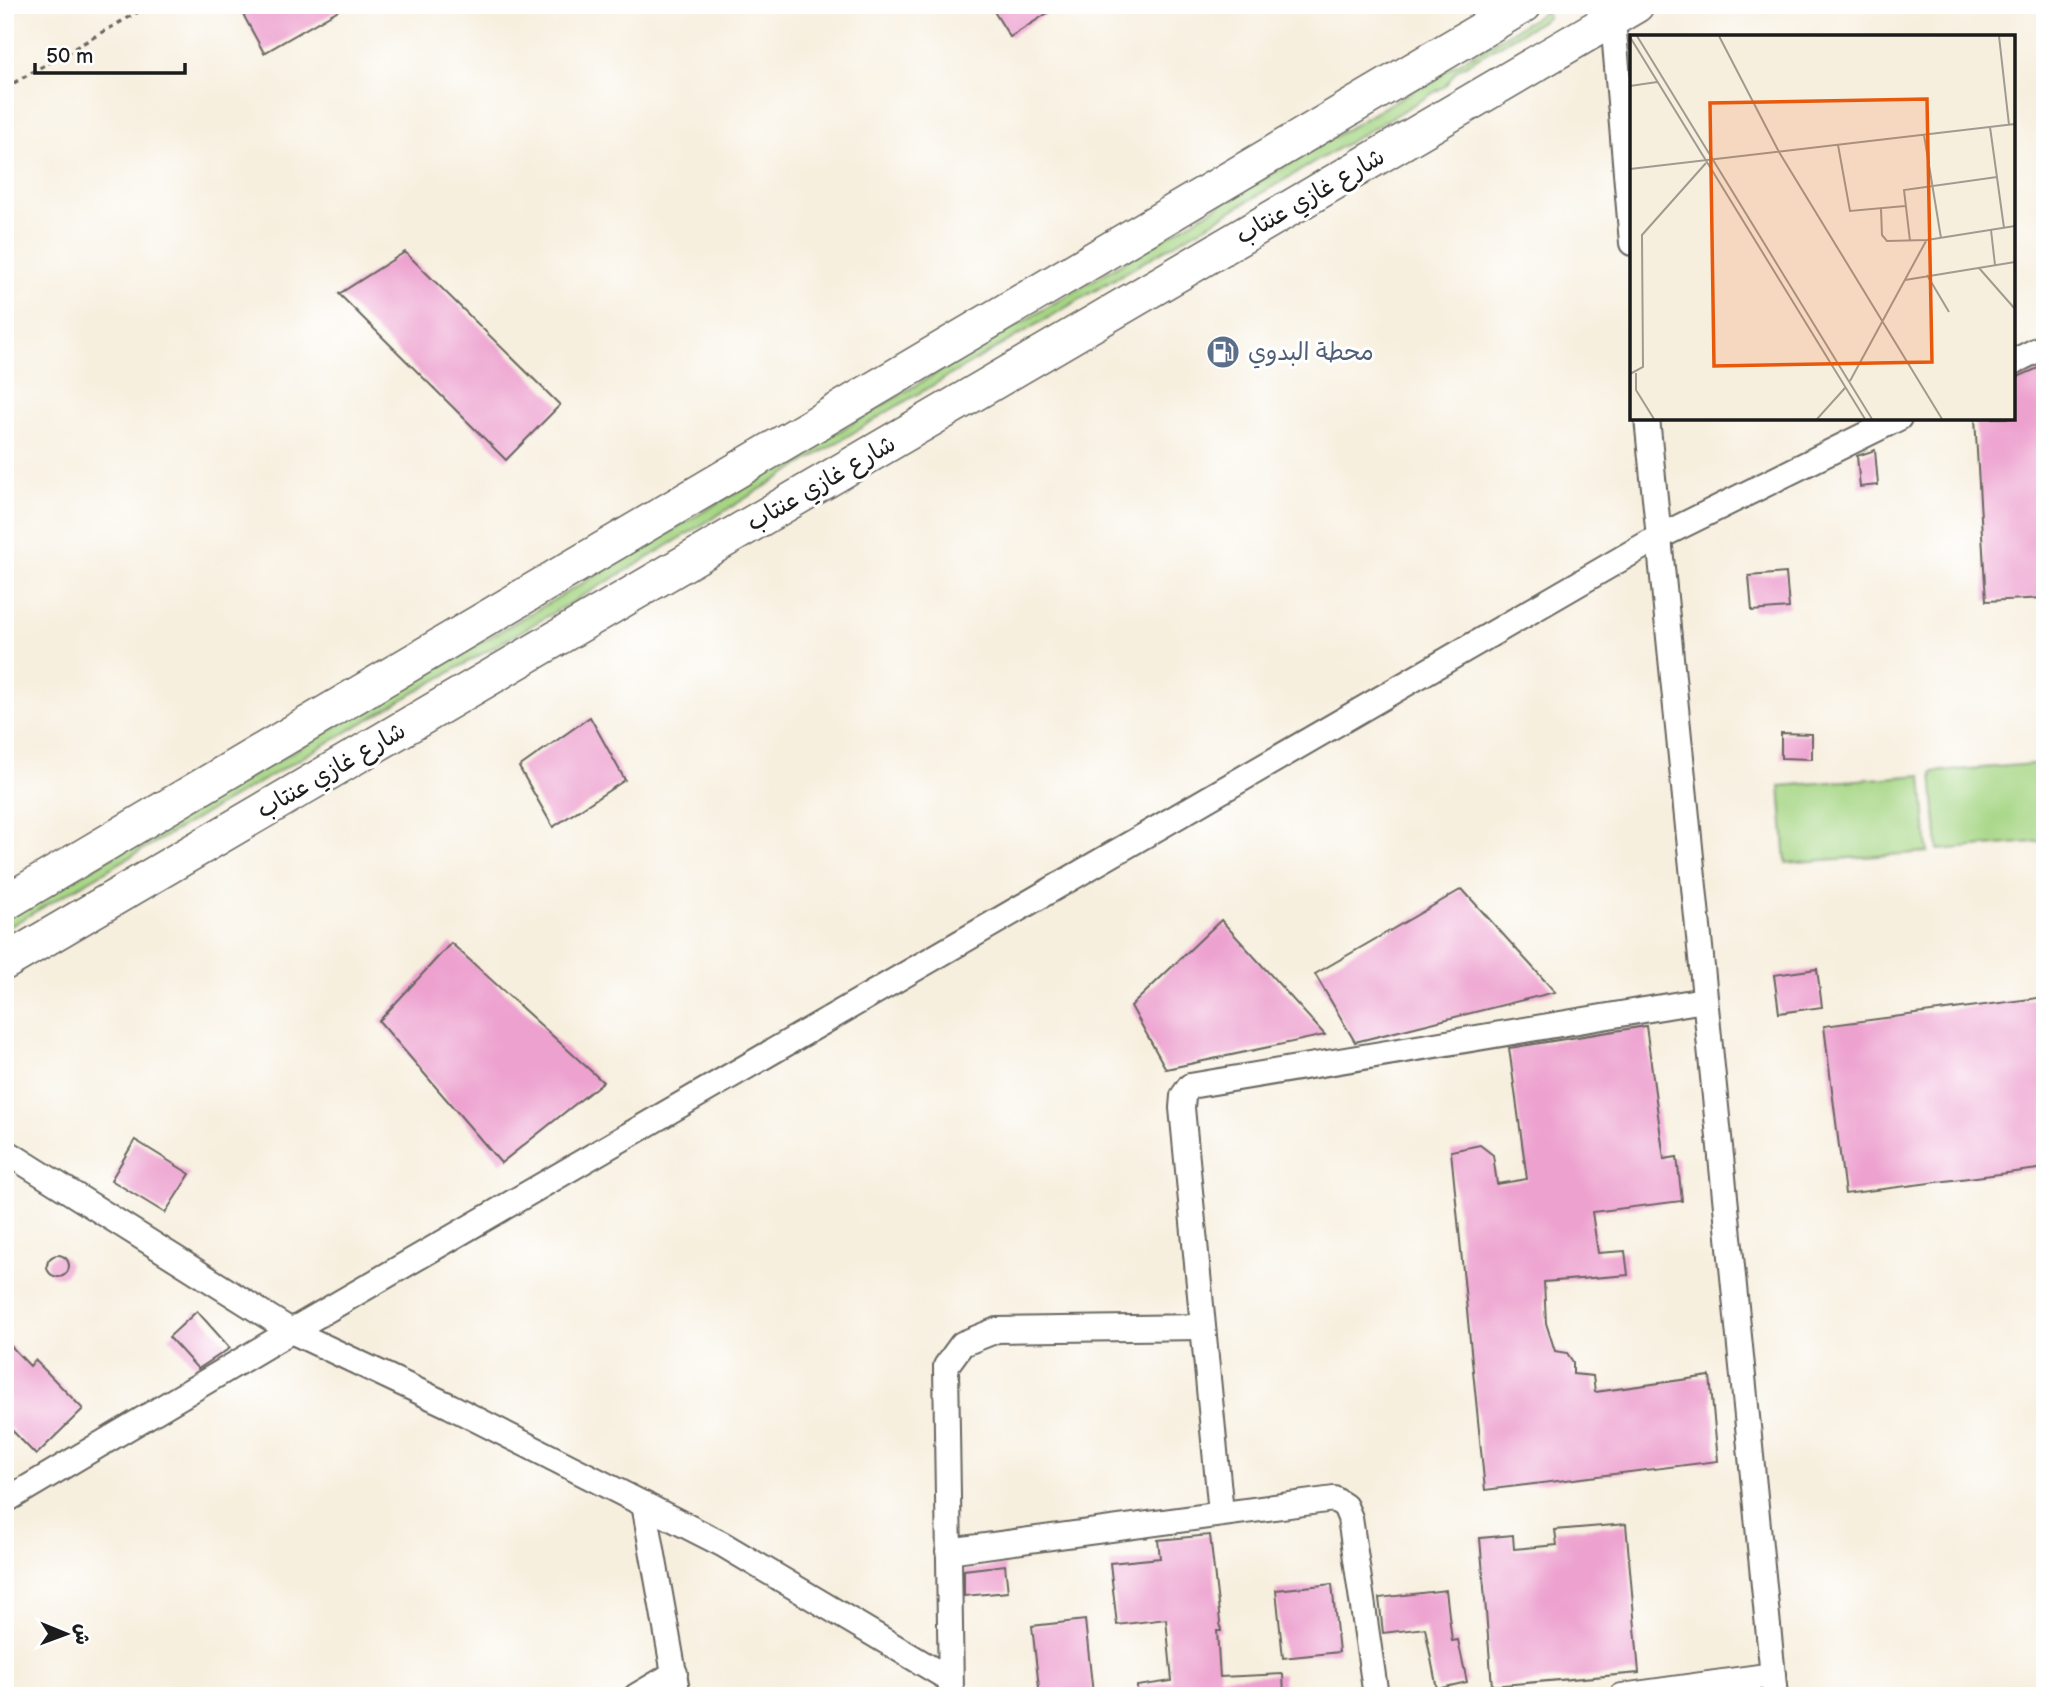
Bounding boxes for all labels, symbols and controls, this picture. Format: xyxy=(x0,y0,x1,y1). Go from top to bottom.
scale bar xyxy=(35,32,186,76)
inset map xyxy=(1630,35,2015,420)
text: 50 m xyxy=(46,44,93,69)
street label: شارع غازي عنتاب xyxy=(1231,142,1391,252)
fuel station icon: محطة البدوي xyxy=(1204,333,1242,371)
place label: محطة البدوي xyxy=(1248,338,1374,369)
street label: شارع غازي عنتاب xyxy=(742,429,902,539)
street label: شارع غازي عنتاب xyxy=(252,716,412,826)
north arrow xyxy=(32,1600,102,1670)
text: ش xyxy=(70,1624,93,1645)

